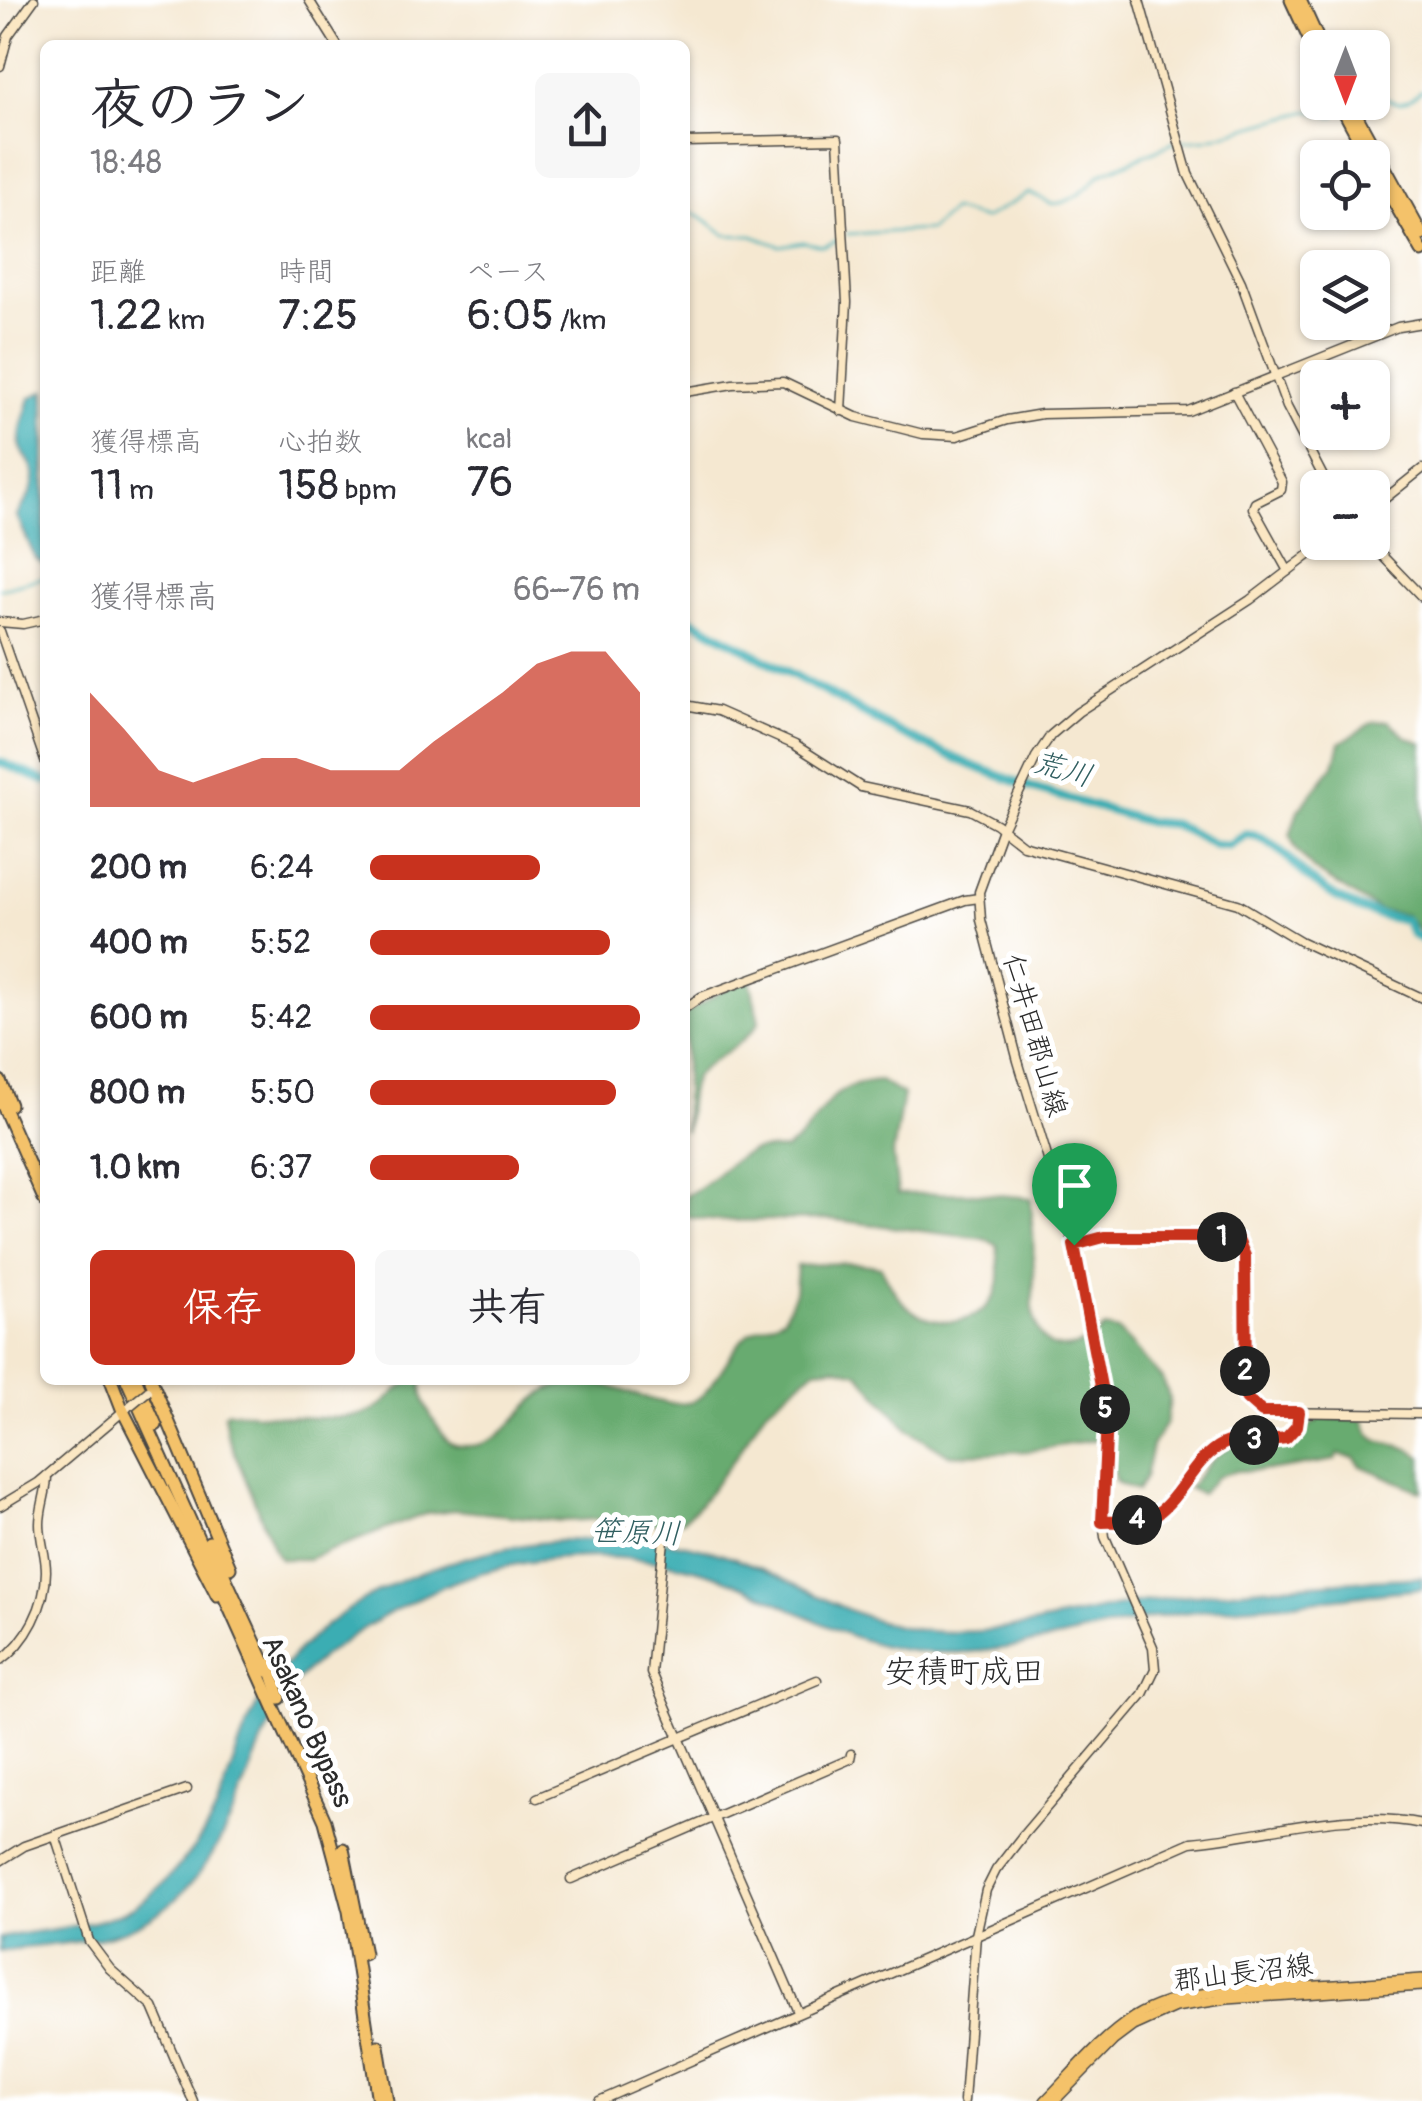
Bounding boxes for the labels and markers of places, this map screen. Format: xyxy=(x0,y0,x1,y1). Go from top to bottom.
pin xyxy=(1032,1143,1117,1246)
pin: 1 xyxy=(1197,1212,1247,1262)
pin: 2 xyxy=(1220,1346,1270,1396)
pin: 5 xyxy=(1080,1384,1130,1434)
pin: 3 xyxy=(1229,1415,1279,1465)
pin: 4 xyxy=(1112,1495,1162,1545)

